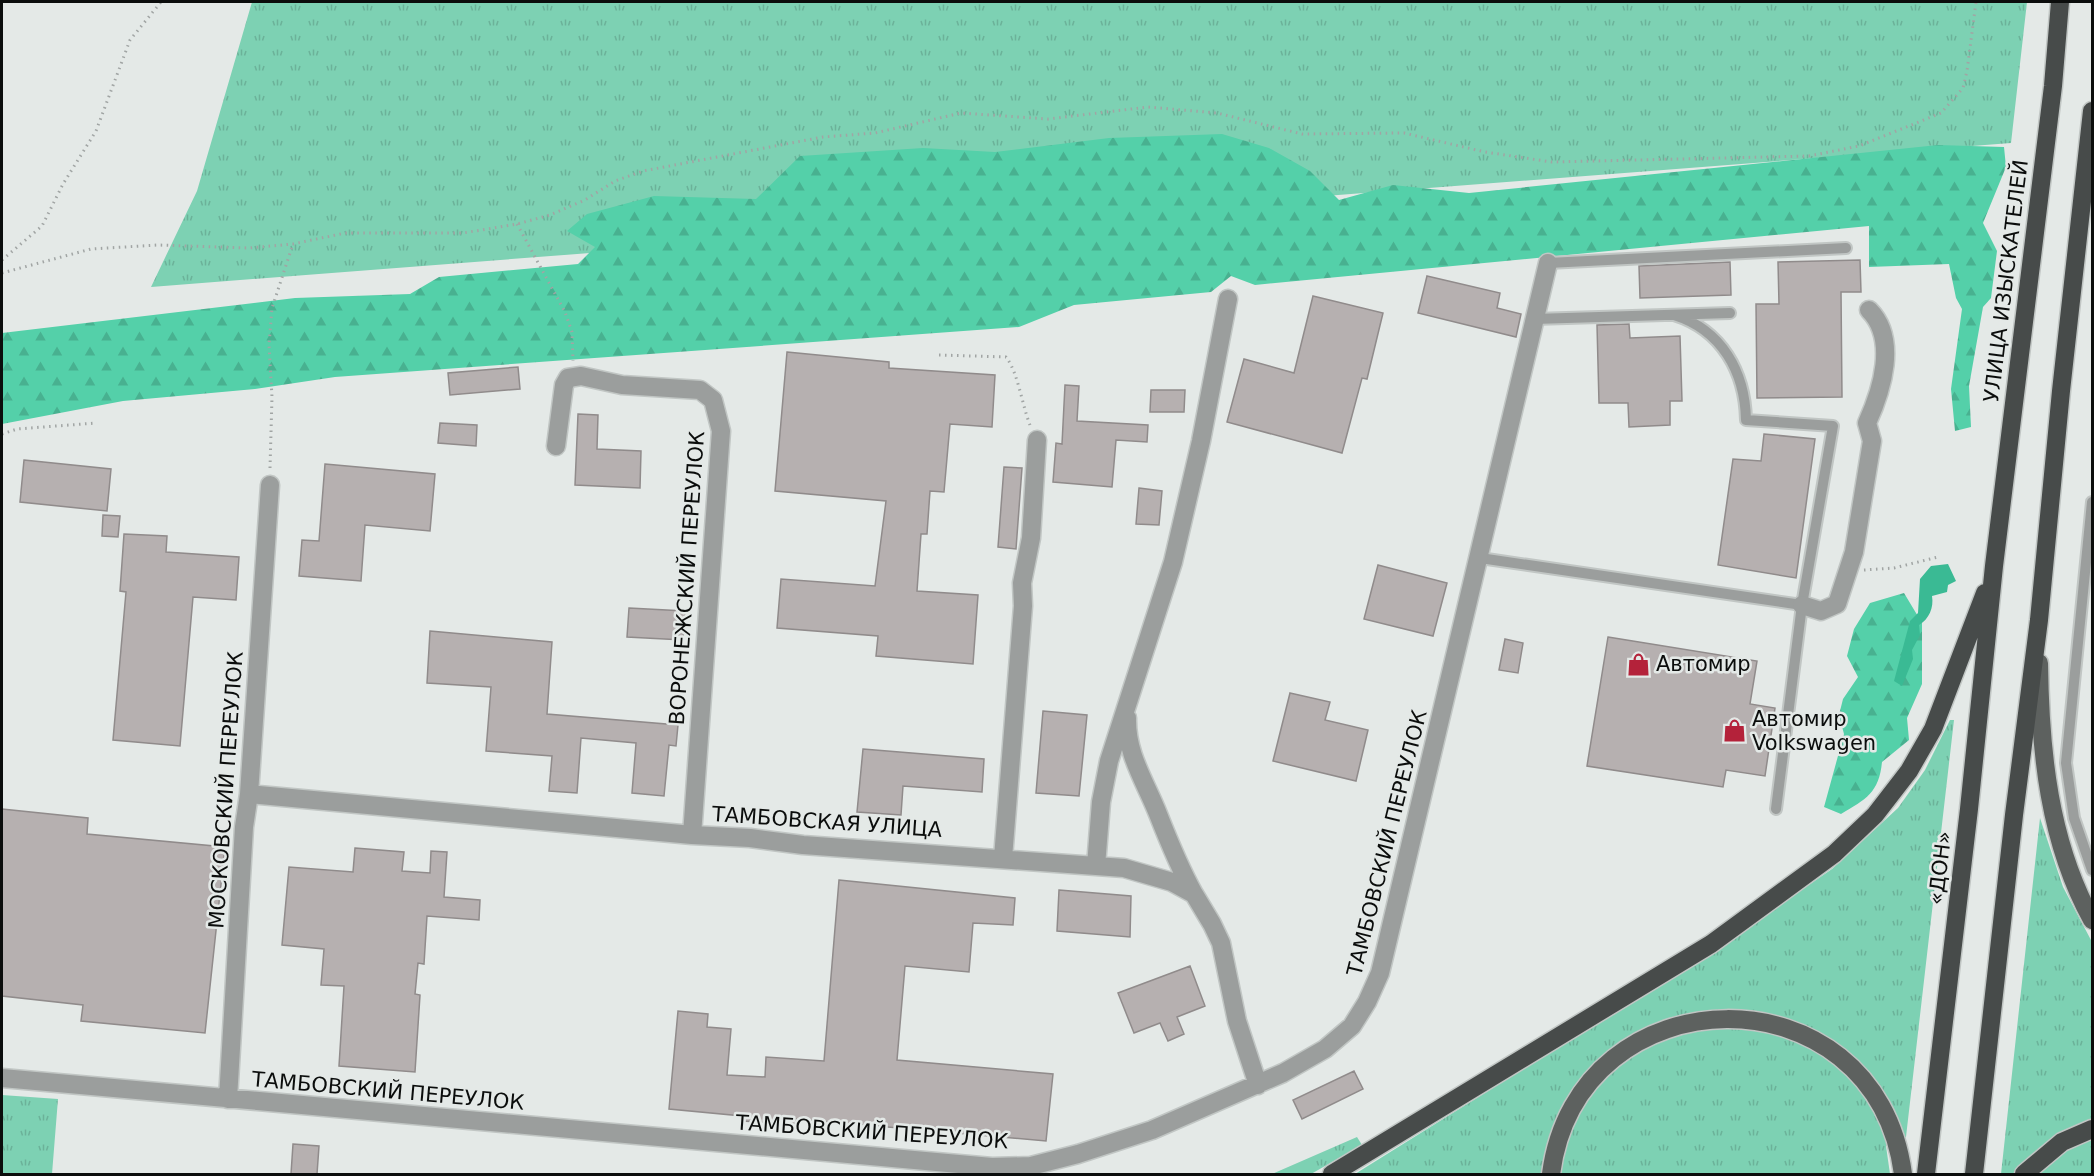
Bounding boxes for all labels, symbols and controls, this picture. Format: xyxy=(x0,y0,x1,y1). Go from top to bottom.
street label: УЛИЦА ИЗЫСКАТЕЛЕЙ xyxy=(1978,158,2033,404)
street label: ВОРОНЕЖСКИЙ ПЕРЕУЛОК xyxy=(664,430,709,726)
street label: МОСКОВСКИЙ ПЕРЕУЛОК xyxy=(203,650,248,929)
shop icon: Автомир xyxy=(1625,651,1651,677)
place label: Автомир xyxy=(1656,652,1751,676)
street label: ТАМБОВСКИЙ ПЕРЕУЛОК xyxy=(1341,707,1432,979)
place label: Автомир Volkswagen xyxy=(1752,707,1876,755)
shop icon: Автомир Volkswagen xyxy=(1721,718,1747,744)
street label: ТАМБОВСКАЯ УЛИЦА xyxy=(710,802,944,842)
street label: «ДОН» xyxy=(1924,830,1956,906)
street label: ТАМБОВСКИЙ ПЕРЕУЛОК xyxy=(250,1066,525,1115)
street label: ТАМБОВСКИЙ ПЕРЕУЛОК xyxy=(734,1109,1009,1154)

